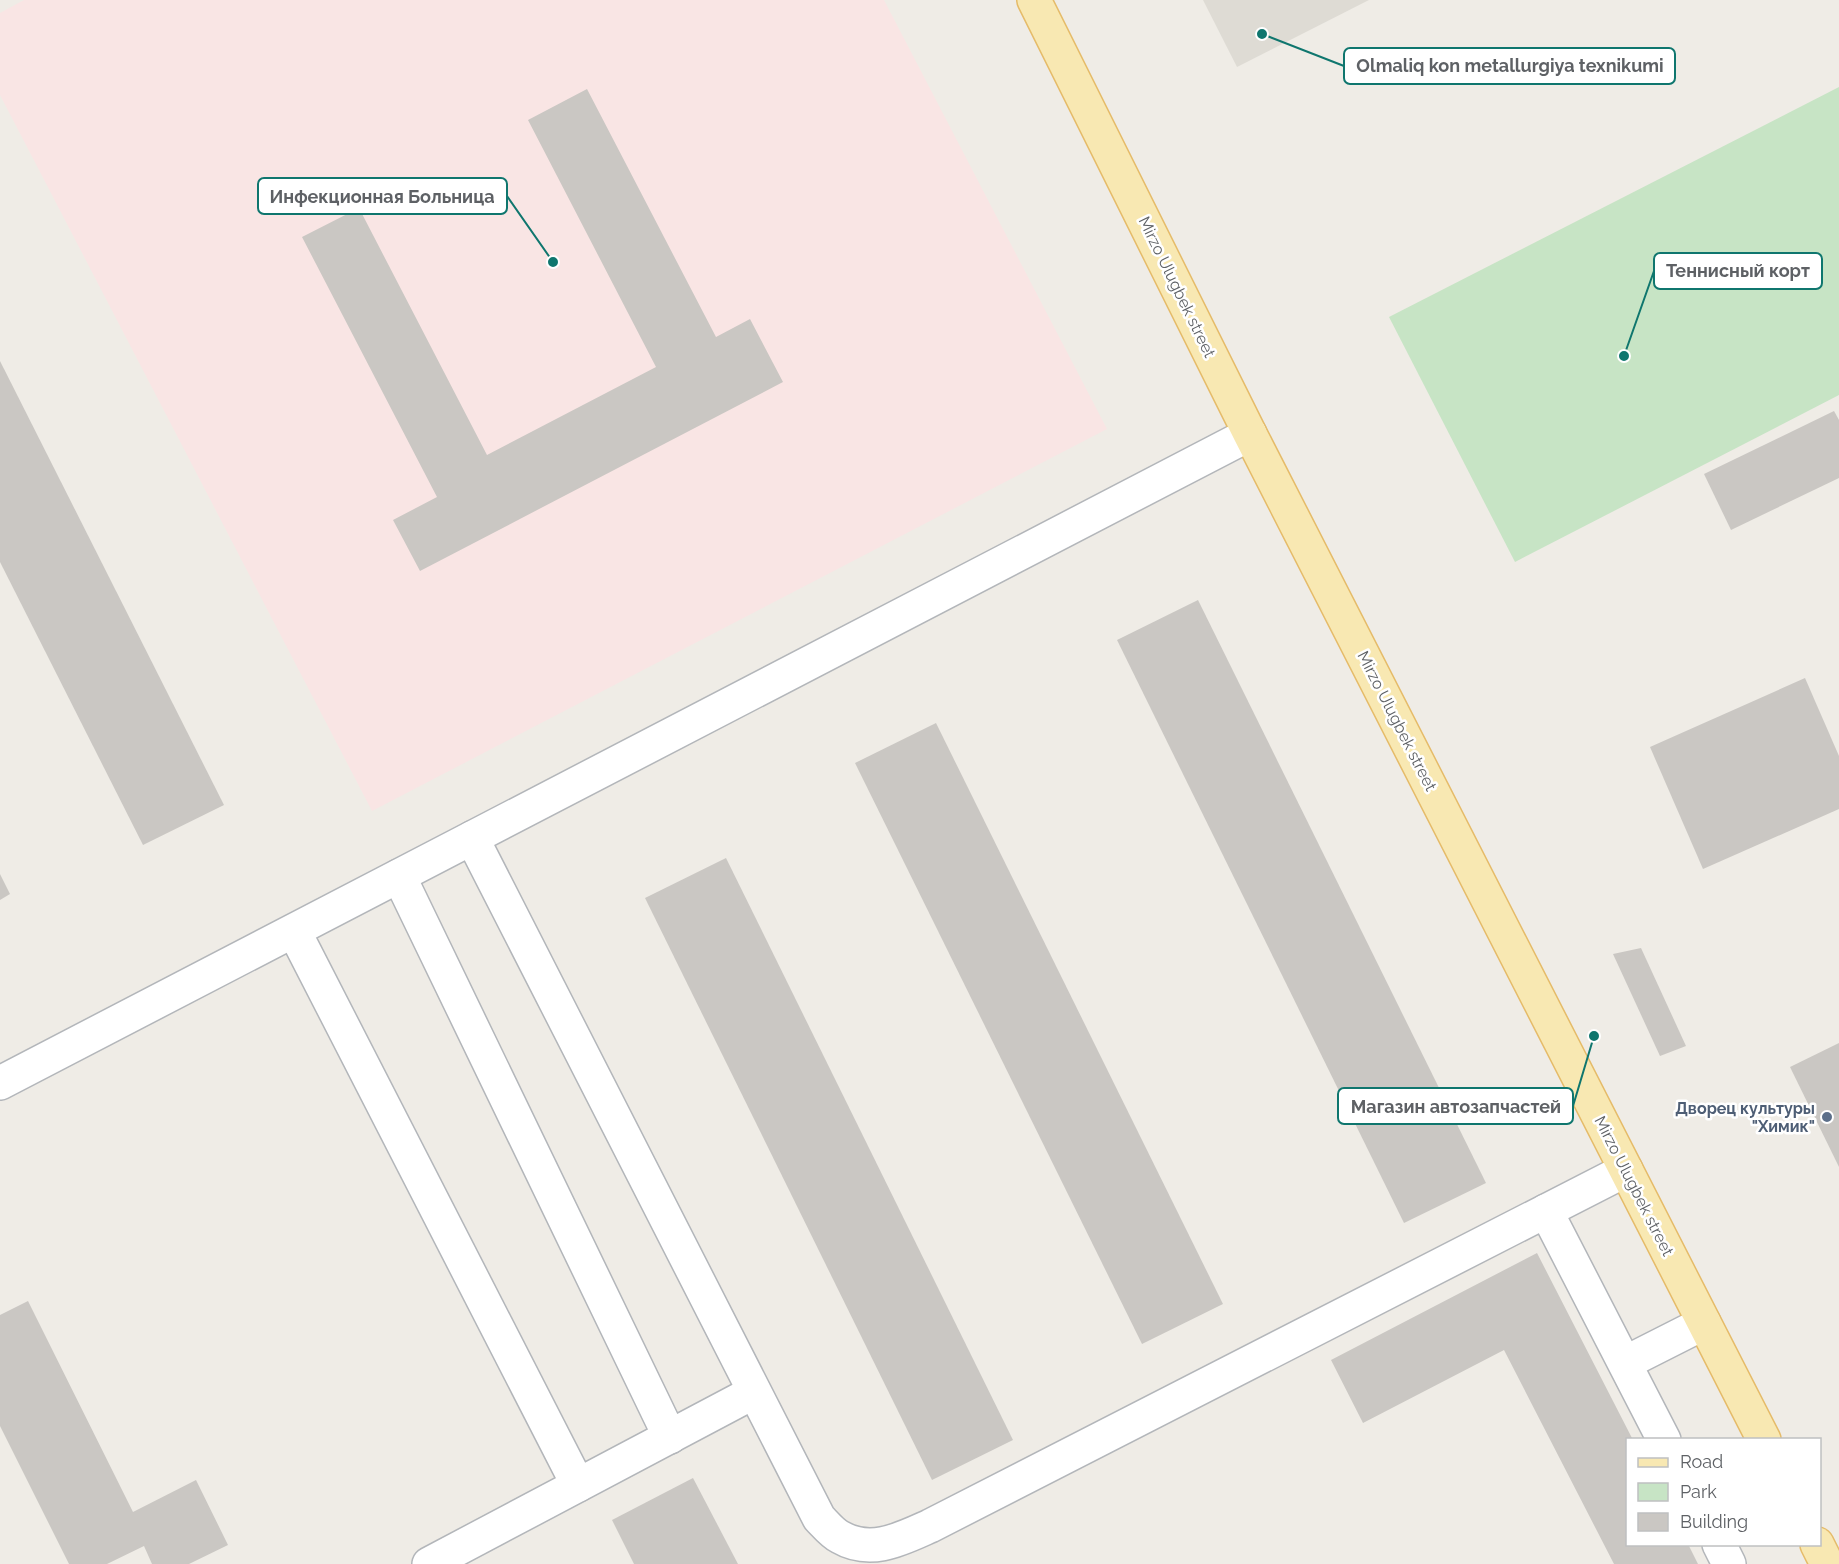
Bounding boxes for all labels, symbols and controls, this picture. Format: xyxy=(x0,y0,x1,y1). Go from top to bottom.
callout: Olmaliq kon metallurgiya texnikumi xyxy=(1344,48,1675,84)
text: Olmaliq kon metallurgiya texnikumi xyxy=(1356,55,1664,76)
callout: Инфекционная Больница xyxy=(258,178,507,214)
text: Инфекционная Больница xyxy=(270,186,495,207)
street label: Mirzo Ulugbek street xyxy=(1135,213,1220,361)
callout: Теннисный корт xyxy=(1654,253,1822,289)
text: Теннисный корт xyxy=(1666,260,1810,281)
street label: Mirzo Ulugbek street xyxy=(1353,648,1441,795)
callout: Магазин автозапчастей xyxy=(1338,1088,1573,1124)
text: Магазин автозапчастей xyxy=(1351,1096,1561,1117)
place label: Дворец культуры "Химик" xyxy=(1675,1099,1815,1136)
marker: Дворец культуры "Химик" xyxy=(1820,1110,1834,1124)
street label: Mirzo Ulugbek street xyxy=(1590,1113,1678,1260)
legend xyxy=(1626,1438,1821,1546)
text: Road xyxy=(1680,1451,1723,1472)
text: Park xyxy=(1680,1481,1717,1502)
text: Building xyxy=(1680,1511,1748,1532)

